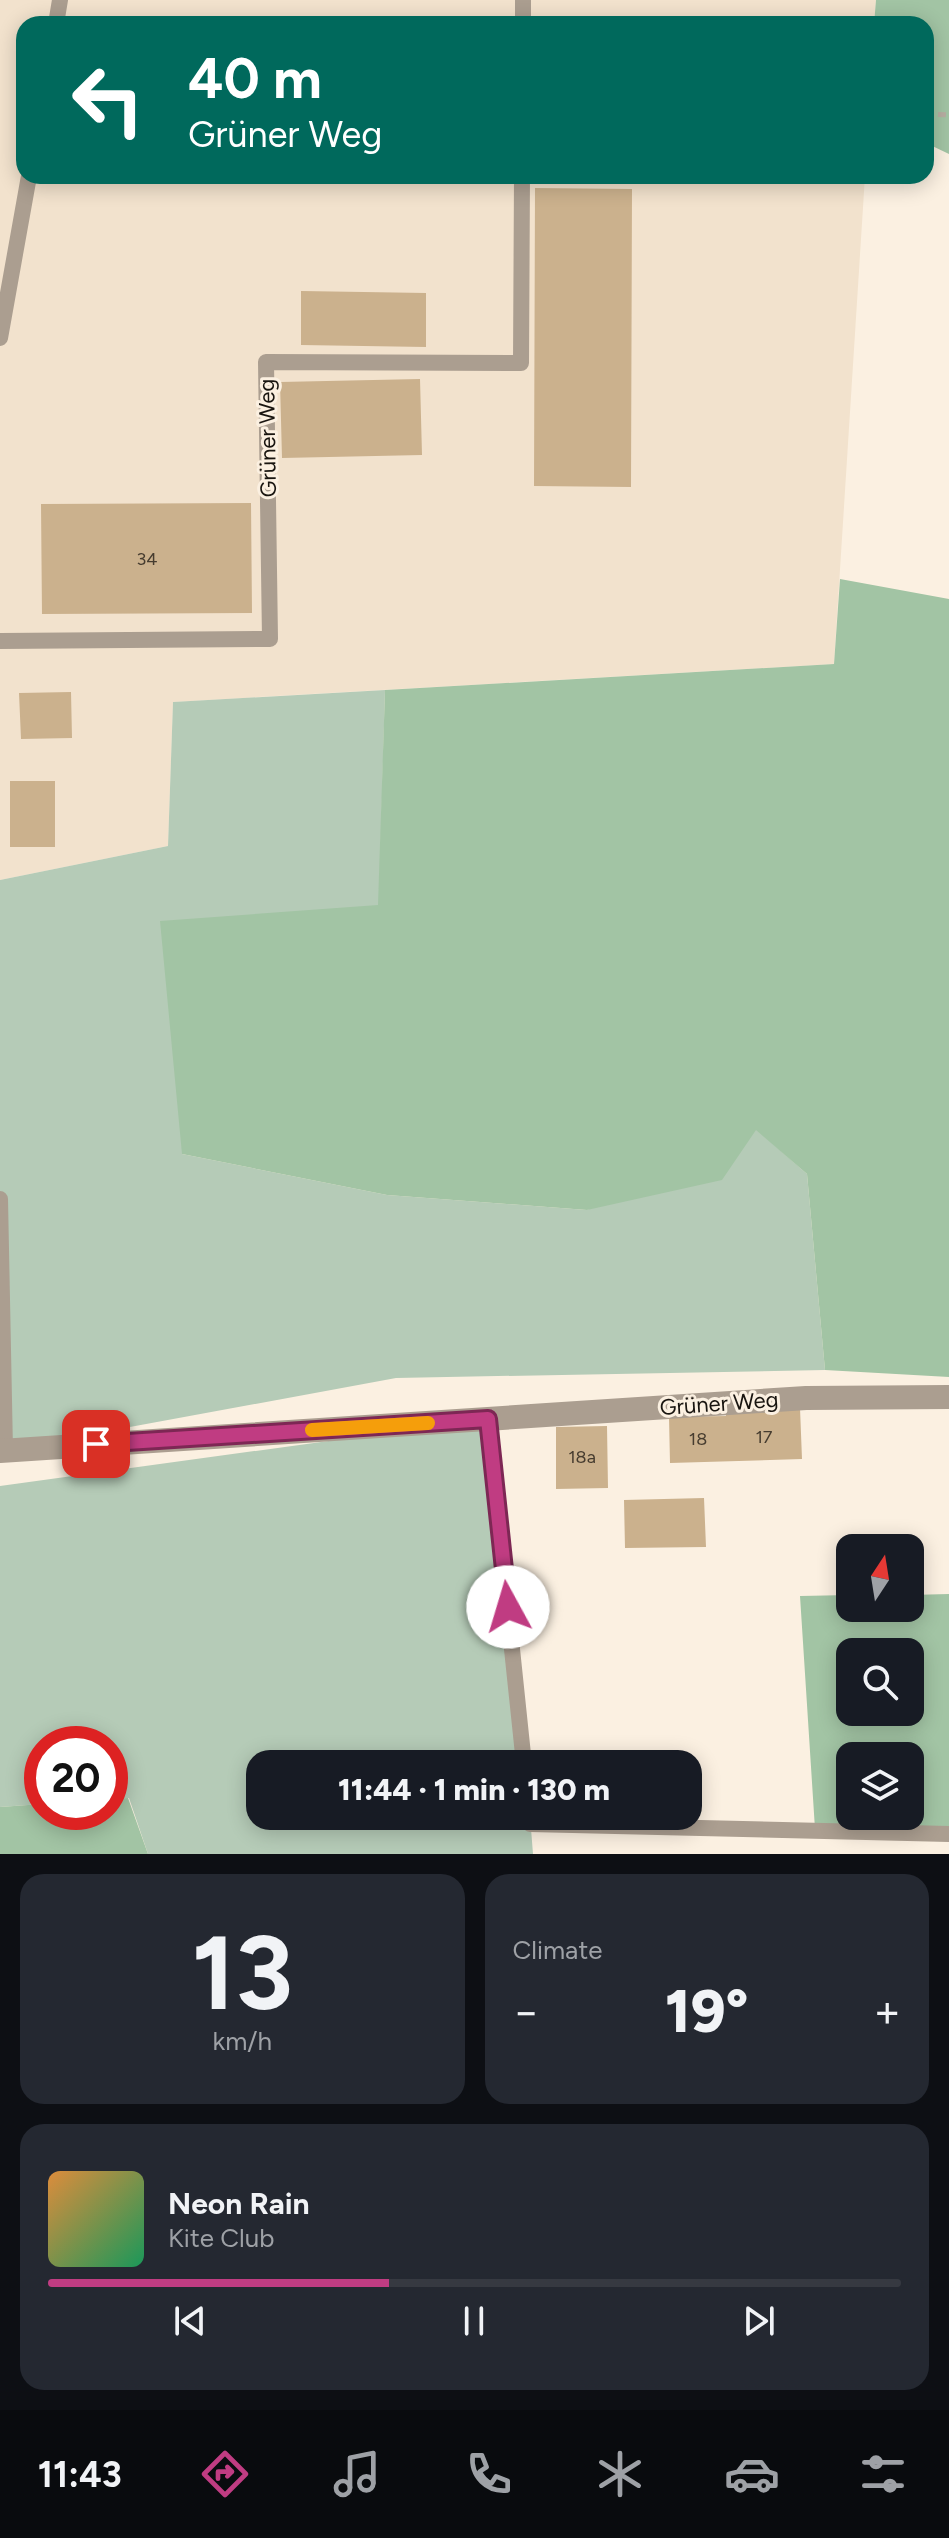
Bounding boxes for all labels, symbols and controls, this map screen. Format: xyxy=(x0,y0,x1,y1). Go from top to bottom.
text: 40 m xyxy=(188,45,322,112)
icon: left xyxy=(56,48,160,152)
text: Grüner Weg xyxy=(188,113,382,156)
street label: Grüner Weg xyxy=(253,378,282,498)
house number: 34 xyxy=(137,548,157,570)
street label: Grüner Weg xyxy=(659,1386,779,1421)
pin xyxy=(62,1410,130,1478)
icon: arrive xyxy=(74,1422,118,1466)
house number: 17 xyxy=(755,1426,773,1448)
house number: 18 xyxy=(689,1428,707,1450)
house number: 18a xyxy=(568,1446,596,1468)
north arrow xyxy=(836,1534,924,1622)
map controls xyxy=(836,1534,924,1830)
position arrow xyxy=(466,1565,550,1649)
button: search xyxy=(836,1638,924,1726)
speed limit sign: 20 xyxy=(24,1726,128,1830)
button: layers xyxy=(836,1742,924,1830)
text: 11:44 · 1 min · 130 m xyxy=(338,1771,610,1808)
text: 13 xyxy=(191,1910,293,2035)
text: Climate xyxy=(513,1934,602,1966)
text: 19° xyxy=(665,1975,749,2047)
text: − xyxy=(513,1985,540,2038)
text: + xyxy=(874,1985,901,2038)
text: km/h xyxy=(213,2025,272,2057)
text: Neon Rain xyxy=(168,2185,310,2222)
text: Kite Club xyxy=(168,2222,274,2254)
icon: previous xyxy=(168,2299,212,2343)
icon: pause xyxy=(452,2299,496,2343)
icon: next xyxy=(737,2299,781,2343)
icon: directions xyxy=(197,2446,253,2502)
icon: music xyxy=(329,2446,385,2502)
icon: phone xyxy=(461,2446,517,2502)
icon: climate xyxy=(592,2446,648,2502)
icon: car xyxy=(724,2446,780,2502)
icon: filters xyxy=(855,2446,911,2502)
text: 11:43 xyxy=(38,2453,122,2496)

